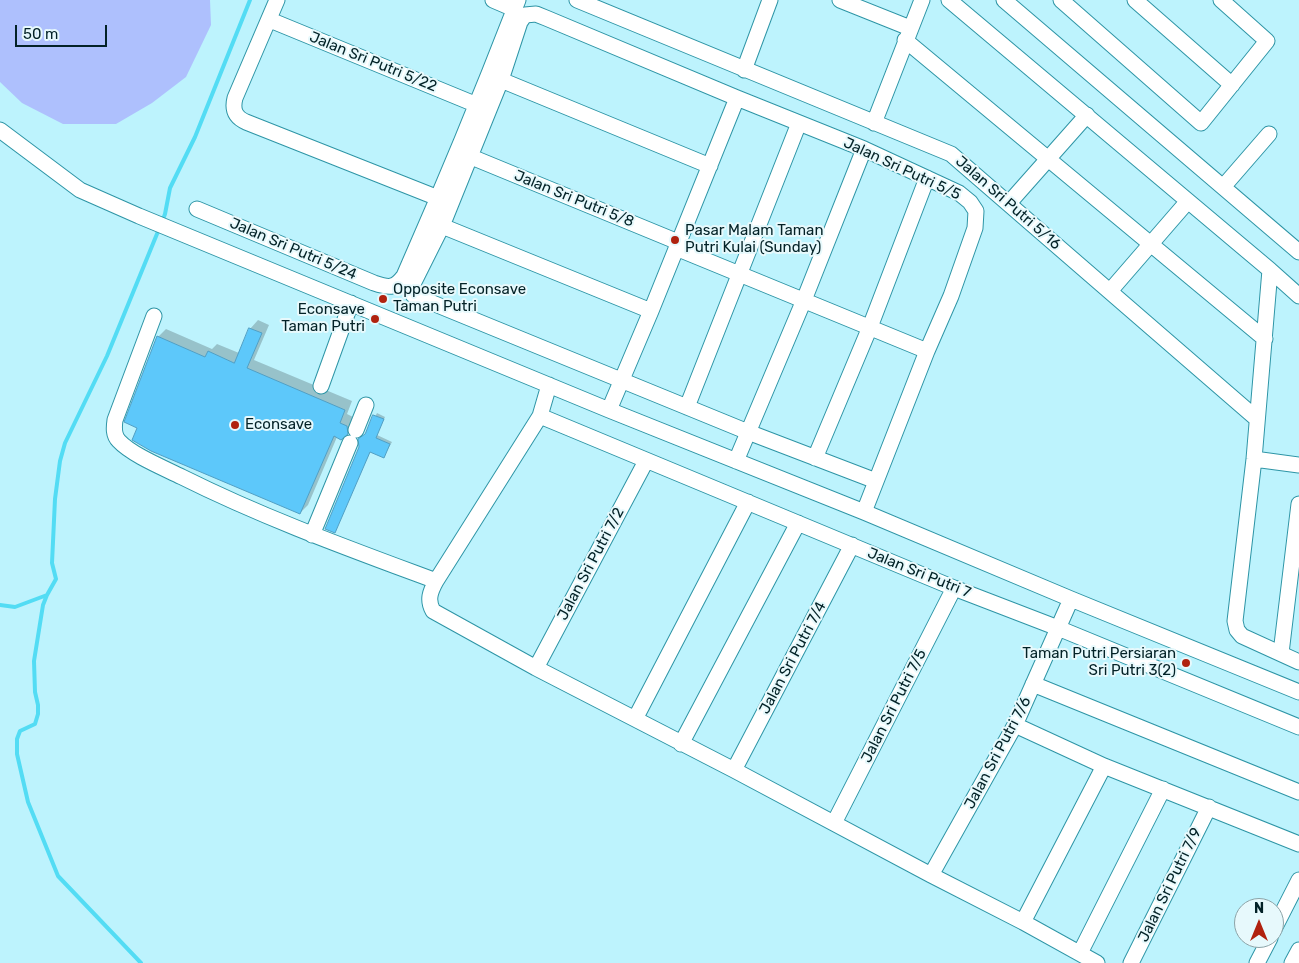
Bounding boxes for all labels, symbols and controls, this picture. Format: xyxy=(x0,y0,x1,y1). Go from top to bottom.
scale bar xyxy=(18,15,110,47)
text: 50 m xyxy=(23,25,58,43)
street label: Jalan Sri Putri 5/22 xyxy=(307,28,439,96)
street label: Jalan Sri Putri 5/5 xyxy=(841,134,963,204)
street label: Jalan Sri Putri 5/16 xyxy=(952,152,1064,254)
street label: Jalan Sri Putri 5/8 xyxy=(511,167,637,231)
street label: Jalan Sri Putri 5/24 xyxy=(227,214,359,284)
place label: Pasar Malam Taman Putri Kulai (Sunday) xyxy=(685,222,823,257)
marker: Pasar Malam Taman Putri Kulai (Sunday) xyxy=(669,234,681,246)
place label: Opposite Econsave Taman Putri xyxy=(393,281,526,316)
marker: Opposite Econsave Taman Putri xyxy=(377,293,389,305)
place label: Econsave Taman Putri xyxy=(281,301,365,336)
marker: Econsave Taman Putri xyxy=(369,313,381,325)
place label: Econsave xyxy=(245,416,312,434)
marker: Econsave xyxy=(229,419,241,431)
street label: Jalan Sri Putri 7/2 xyxy=(554,505,628,623)
street label: Jalan Sri Putri 7 xyxy=(865,544,973,602)
street label: Jalan Sri Putri 7/4 xyxy=(756,599,830,717)
place label: Taman Putri Persiaran Sri Putri 3(2) xyxy=(1022,645,1176,680)
street label: Jalan Sri Putri 7/5 xyxy=(858,646,930,766)
marker: Taman Putri Persiaran Sri Putri 3(2) xyxy=(1180,657,1192,669)
street label: Jalan Sri Putri 7/6 xyxy=(961,694,1035,812)
street label: Jalan Sri Putri 7/9 xyxy=(1134,825,1206,945)
north arrow xyxy=(1234,898,1284,948)
text: N xyxy=(1254,900,1264,917)

